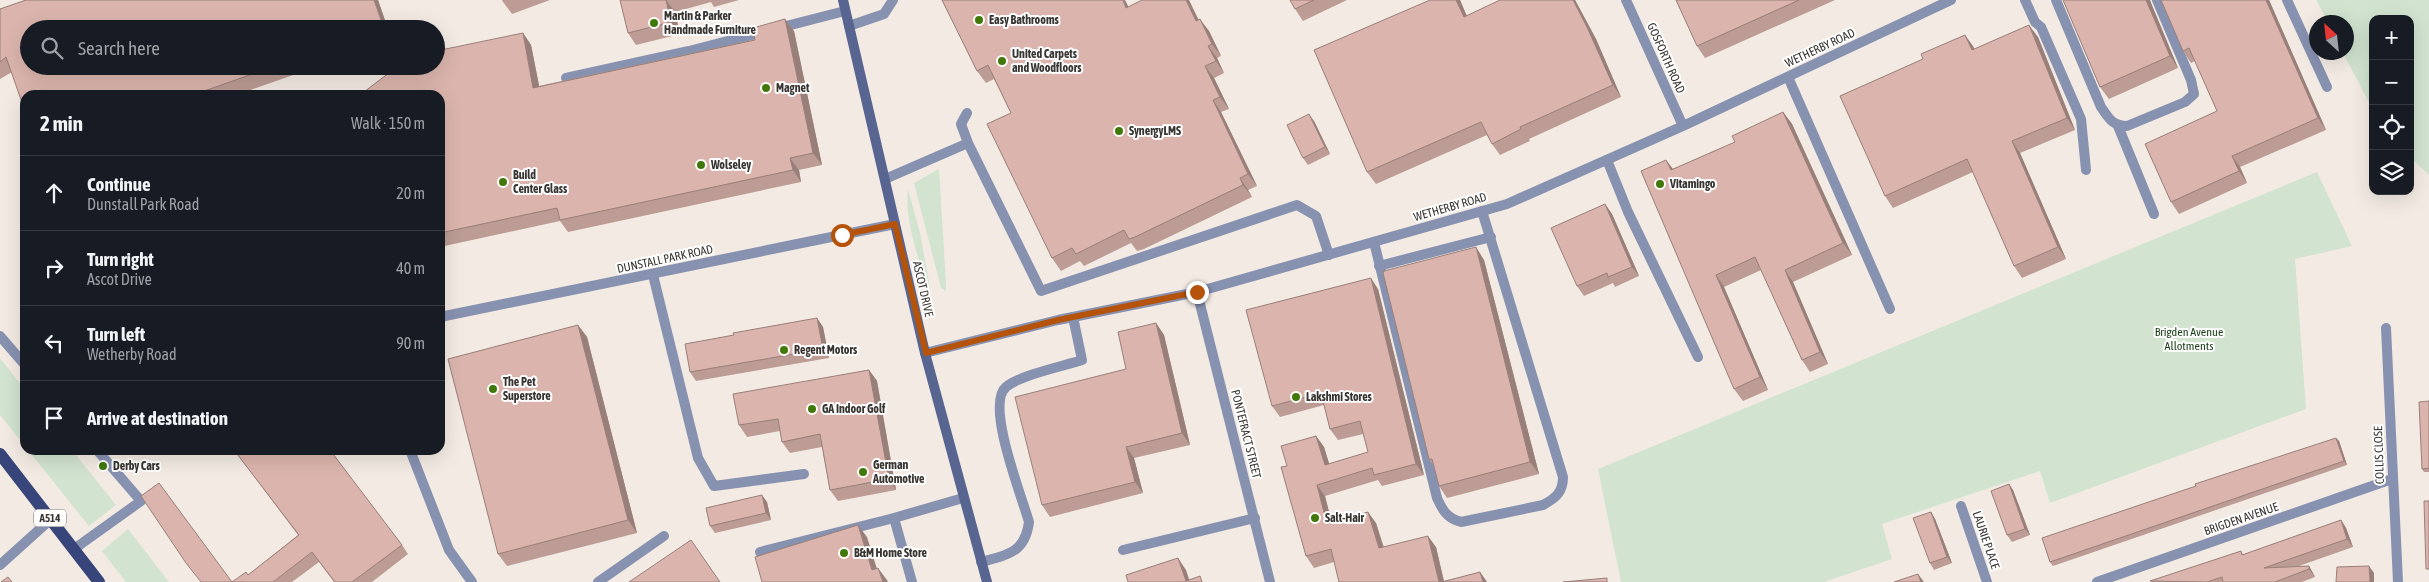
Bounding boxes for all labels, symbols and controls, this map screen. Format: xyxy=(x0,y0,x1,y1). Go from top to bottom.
place label: Martin & Parker Handmade Furniture xyxy=(664,9,756,37)
place label: Easy Bathrooms xyxy=(989,13,1060,27)
marker: Easy Bathrooms xyxy=(973,14,985,26)
north arrow xyxy=(2309,15,2354,60)
map controls xyxy=(2369,15,2414,195)
button: + xyxy=(2369,15,2414,60)
marker: Martin & Parker Handmade Furniture xyxy=(648,17,660,29)
search box xyxy=(20,20,445,75)
street label: GOSFORTH ROAD xyxy=(1644,21,1688,96)
street label: WETHERBY ROAD xyxy=(1783,26,1857,70)
icon: search xyxy=(38,34,66,62)
text: Search here xyxy=(78,37,160,59)
place label: United Carpets and Woodfloors xyxy=(1012,47,1082,75)
marker: United Carpets and Woodfloors xyxy=(996,55,1008,67)
button: − xyxy=(2369,60,2414,105)
place label: Magnet xyxy=(776,81,810,95)
marker: Magnet xyxy=(760,82,772,94)
button: locate xyxy=(2369,105,2414,150)
text: 2 min xyxy=(40,111,83,135)
text: Walk · 150 m xyxy=(351,114,425,132)
place label: SynergyLMS xyxy=(1129,124,1181,138)
marker: SynergyLMS xyxy=(1113,125,1125,137)
button: layers xyxy=(2369,150,2414,195)
place label: Wolseley xyxy=(710,158,751,172)
marker: Wolseley xyxy=(695,159,707,171)
place label: Build Center Glass xyxy=(513,168,568,196)
text: Continue xyxy=(87,173,151,195)
marker: Build Center Glass xyxy=(497,176,509,188)
place label: Vitamingo xyxy=(1669,177,1716,191)
marker: Vitamingo xyxy=(1654,178,1666,190)
icon: ahead xyxy=(40,179,68,207)
text: 20 m xyxy=(396,184,425,202)
street label: WETHERBY ROAD xyxy=(1412,190,1488,224)
text: Dunstall Park Road xyxy=(87,195,199,213)
route start xyxy=(831,224,854,247)
street label: DUNSTALL PARK ROAD xyxy=(616,242,715,276)
text: Turn right xyxy=(87,248,154,270)
icon: right xyxy=(40,254,68,282)
text: 40 m xyxy=(396,259,425,277)
street label: ASCOT DRIVE xyxy=(910,260,936,318)
text: Ascot Drive xyxy=(87,270,152,288)
route end xyxy=(1186,281,1209,304)
text: Turn left xyxy=(87,323,145,345)
park label: Brigden Avenue Allotments xyxy=(2155,325,2223,353)
icon: left xyxy=(40,329,68,357)
text: 90 m xyxy=(396,334,425,352)
place label: Regent Motors xyxy=(794,343,858,357)
marker: Regent Motors xyxy=(778,344,790,356)
text: Wetherby Road xyxy=(87,345,177,363)
place label: The Pet Superstore xyxy=(503,375,551,403)
marker: The Pet Superstore xyxy=(487,383,499,395)
street label: PONTEFRACT STREET xyxy=(1228,388,1264,481)
place label: Lakshmi Stores xyxy=(1306,390,1373,404)
marker: Lakshmi Stores xyxy=(1290,391,1302,403)
place label: GA Indoor Golf xyxy=(822,402,886,416)
marker: GA Indoor Golf xyxy=(806,403,818,415)
icon: arrive xyxy=(40,404,68,432)
text: Arrive at destination xyxy=(87,407,228,429)
street label: COLLIS CLOSE xyxy=(2371,426,2387,484)
place label: German Automotive xyxy=(872,458,925,486)
place label: Derby Cars xyxy=(113,459,160,473)
marker: Derby Cars xyxy=(97,460,109,472)
marker: German Automotive xyxy=(857,466,869,478)
street label: BRIGDEN AVENUE xyxy=(2202,500,2280,538)
road number: A514 xyxy=(34,509,66,526)
street label: LAURIE PLACE xyxy=(1970,509,2002,571)
place label: Salt-Hair xyxy=(1325,511,1365,525)
marker: Salt-Hair xyxy=(1309,512,1321,524)
place label: B&M Home Store xyxy=(854,546,928,560)
marker: B&M Home Store xyxy=(838,547,850,559)

